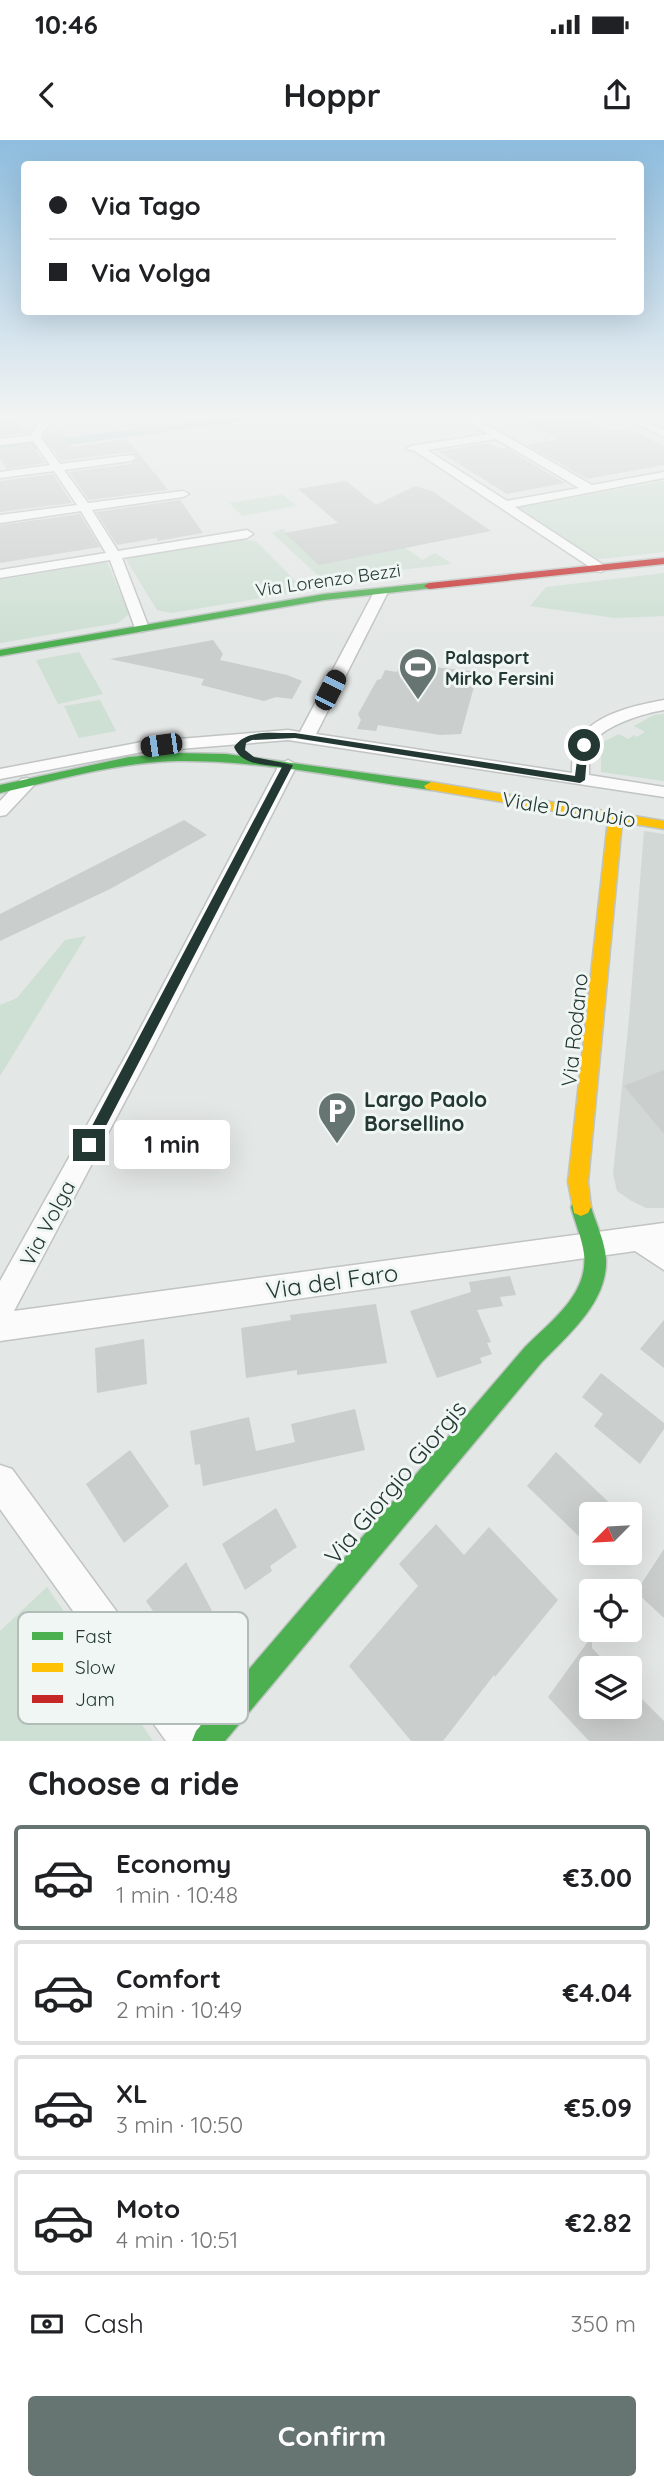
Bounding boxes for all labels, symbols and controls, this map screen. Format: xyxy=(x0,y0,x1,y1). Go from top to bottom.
text: 10:46 xyxy=(35,8,98,41)
text: Hoppr xyxy=(283,75,381,115)
icon: back xyxy=(28,76,66,114)
icon: share xyxy=(598,76,636,114)
text: Via Tago xyxy=(91,189,201,222)
text: Via Volga xyxy=(91,256,211,289)
street label: Via Lorenzo Bezzi xyxy=(254,558,402,602)
sports icon: Palasport Mirko Fersini xyxy=(397,646,439,701)
place label: Palasport Mirko Fersini xyxy=(445,646,554,690)
car xyxy=(312,667,349,713)
route start xyxy=(568,729,600,761)
car xyxy=(139,732,184,758)
street label: Viale Danubio xyxy=(500,786,638,832)
street label: Via Rodano xyxy=(555,972,593,1088)
place label: Largo Paolo Borsellino xyxy=(364,1086,487,1136)
parking icon: Largo Paolo Borsellino xyxy=(316,1090,358,1145)
callout: 1 min xyxy=(114,1121,229,1170)
route end xyxy=(73,1129,105,1161)
text: 1 min xyxy=(144,1130,200,1159)
street label: Via Volga xyxy=(14,1176,80,1270)
street label: Via del Faro xyxy=(264,1257,400,1305)
street label: Via Giorgio Giorgis xyxy=(318,1394,472,1570)
north arrow xyxy=(579,1502,642,1564)
map controls xyxy=(579,1502,642,1719)
button: locate xyxy=(579,1579,642,1642)
legend xyxy=(18,1612,248,1724)
text: Fast xyxy=(75,1624,112,1648)
text: Slow xyxy=(75,1655,116,1679)
button: layers xyxy=(579,1656,642,1719)
text: Jam xyxy=(75,1687,115,1711)
text: Choose a ride xyxy=(28,1763,240,1803)
icon: car xyxy=(32,1846,95,1909)
text: Economy xyxy=(116,1847,231,1880)
text: €3.00 xyxy=(563,1861,632,1894)
text: 1 min · 10:48 xyxy=(116,1880,238,1909)
icon: car xyxy=(32,1961,95,2024)
text: Comfort xyxy=(116,1962,221,1995)
text: €4.04 xyxy=(563,1976,632,2009)
text: 2 min · 10:49 xyxy=(116,1995,242,2024)
icon: car xyxy=(32,2076,95,2139)
text: XL xyxy=(116,2077,148,2110)
text: €5.09 xyxy=(565,2091,632,2124)
text: 3 min · 10:50 xyxy=(116,2110,243,2139)
icon: car xyxy=(32,2191,95,2254)
text: Moto xyxy=(116,2192,180,2225)
text: €2.82 xyxy=(565,2206,632,2239)
text: 4 min · 10:51 xyxy=(116,2225,238,2254)
icon: cash xyxy=(28,2305,66,2343)
text: Cash xyxy=(84,2307,144,2340)
text: 350 m xyxy=(570,2309,636,2338)
button: Confirm xyxy=(28,2396,636,2476)

